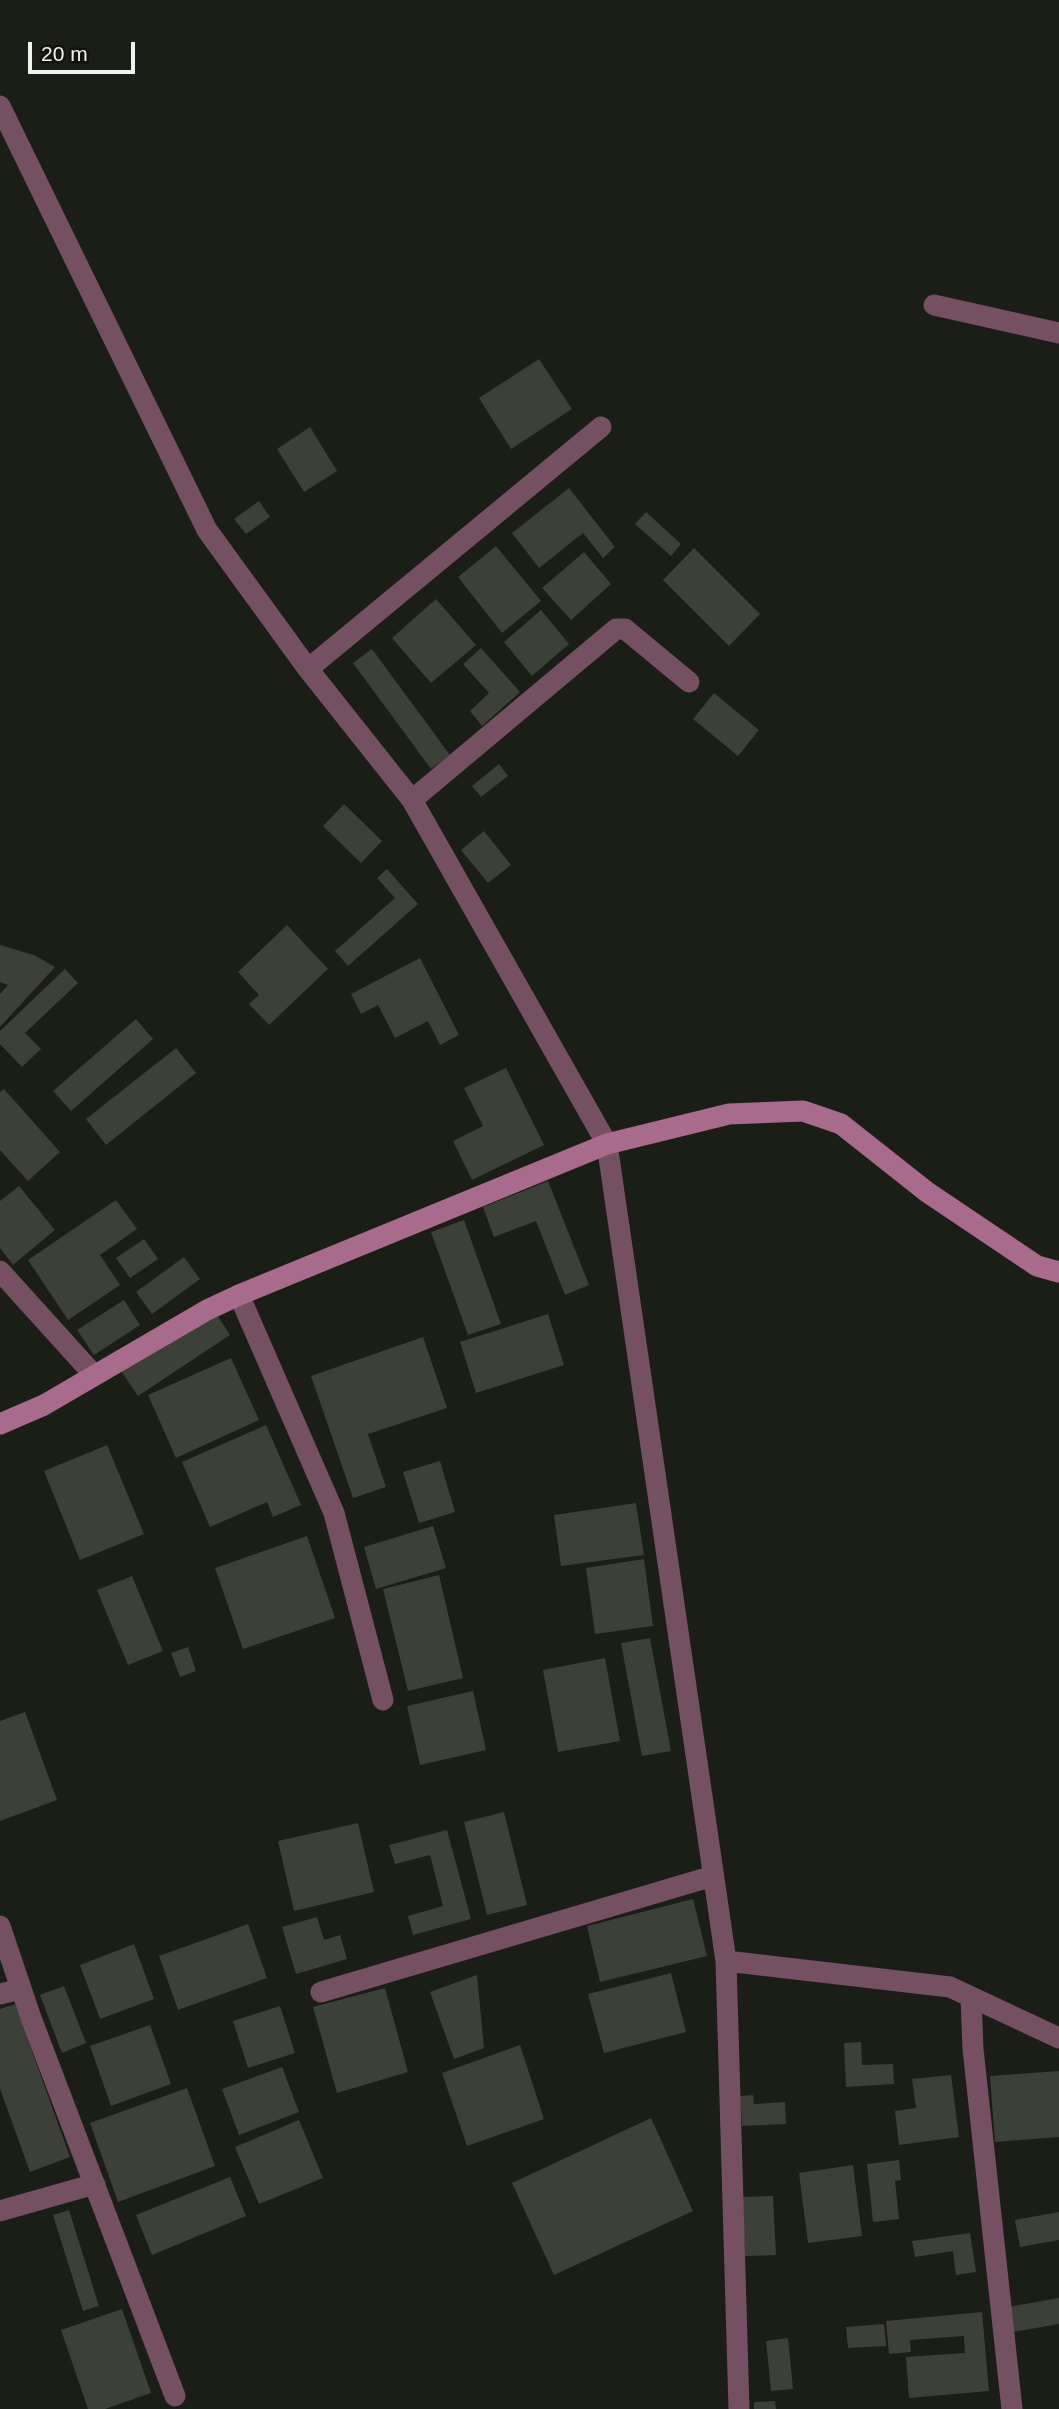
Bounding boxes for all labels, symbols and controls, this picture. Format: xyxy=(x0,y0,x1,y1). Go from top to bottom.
scale bar xyxy=(32,28,138,72)
text: 20 m xyxy=(41,42,88,65)

